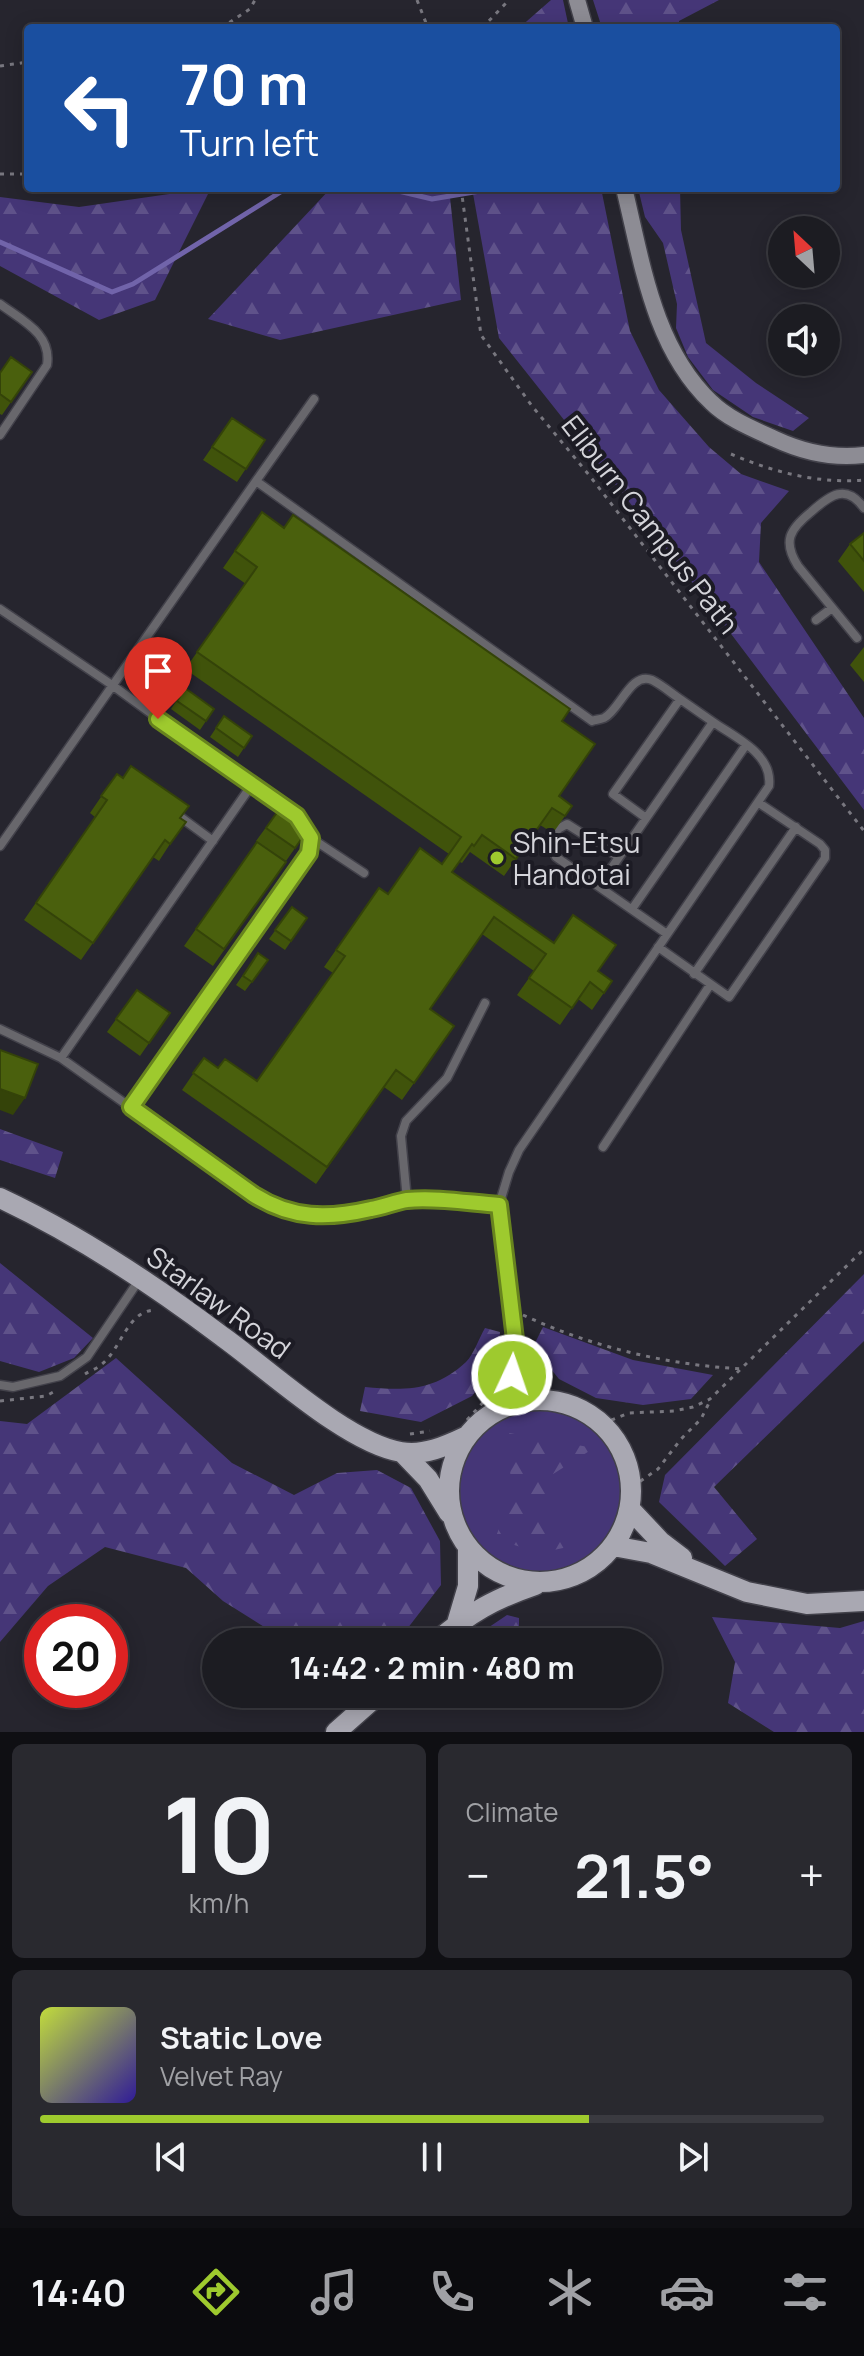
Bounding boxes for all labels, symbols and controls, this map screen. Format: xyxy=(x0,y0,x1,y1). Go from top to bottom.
text: 70 m xyxy=(180,45,308,122)
icon: left xyxy=(48,56,152,160)
text: Turn left xyxy=(180,118,319,167)
north arrow xyxy=(768,216,840,288)
map controls xyxy=(768,216,840,376)
button: sound xyxy=(768,304,840,376)
street label: Eliburn Campus Path xyxy=(554,407,748,641)
pin xyxy=(124,637,192,719)
icon: arrive xyxy=(136,649,180,693)
place label: Shin-Etsu Handotai xyxy=(513,823,640,893)
marker: Shin-Etsu Handotai xyxy=(488,849,506,867)
street label: Starlaw Road xyxy=(139,1237,299,1367)
position arrow xyxy=(470,1333,554,1417)
speed limit sign: 20 xyxy=(24,1604,128,1708)
text: 14:42 · 2 min · 480 m xyxy=(289,1647,575,1688)
text: 10 xyxy=(162,1762,276,1904)
text: Climate xyxy=(466,1794,558,1830)
text: 21.5° xyxy=(574,1834,714,1916)
text: − xyxy=(466,1845,490,1905)
text: + xyxy=(799,1845,824,1905)
text: km/h xyxy=(189,1885,249,1921)
text: Static Love xyxy=(160,2017,323,2058)
text: Velvet Ray xyxy=(160,2058,283,2094)
icon: previous xyxy=(149,2135,193,2179)
icon: pause xyxy=(410,2135,454,2179)
icon: next xyxy=(671,2135,715,2179)
icon: directions xyxy=(188,2264,244,2320)
icon: music xyxy=(306,2264,362,2320)
icon: phone xyxy=(424,2264,480,2320)
icon: climate xyxy=(542,2264,598,2320)
icon: car xyxy=(659,2264,715,2320)
icon: filters xyxy=(777,2264,833,2320)
text: 14:40 xyxy=(31,2268,126,2317)

